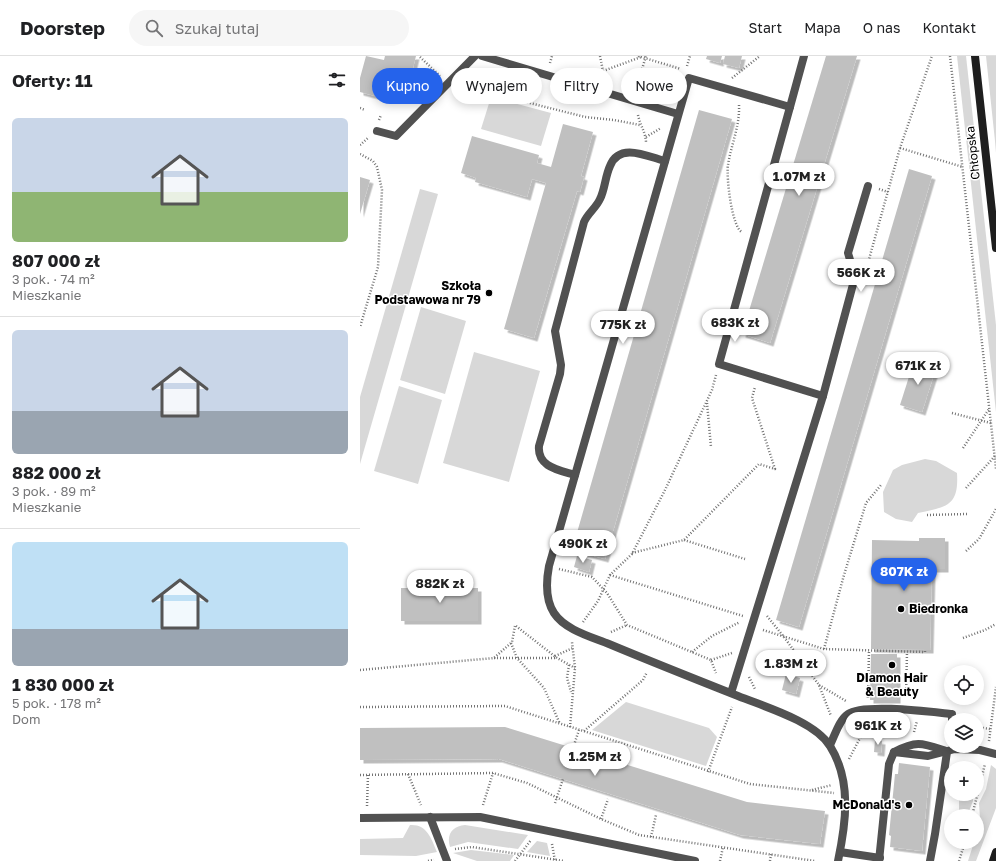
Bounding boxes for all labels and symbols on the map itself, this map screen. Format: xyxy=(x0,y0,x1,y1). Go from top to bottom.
street label: Chłopska xyxy=(962,125,983,181)
pin: 1.07M zł xyxy=(758,163,840,197)
pin: 566K zł xyxy=(824,259,898,293)
place label: Szkoła Podstawowa nr 79 xyxy=(374,278,481,307)
marker: Szkoła Podstawowa nr 79 xyxy=(484,288,494,298)
pin: 683K zł xyxy=(698,309,772,343)
pin: 775K zł xyxy=(586,311,660,345)
pin: 671K zł xyxy=(881,352,955,386)
pin: 490K zł xyxy=(546,530,620,564)
pin: 807K zł xyxy=(867,558,941,592)
pin: 882K zł xyxy=(403,570,477,604)
place label: Biedronka xyxy=(909,601,968,616)
marker: Biedronka xyxy=(896,604,906,614)
pin: 1.83M zł xyxy=(750,650,832,684)
marker: DIamon Hair & Beauty xyxy=(887,660,897,670)
place label: DIamon Hair & Beauty xyxy=(856,670,928,699)
pin: 961K zł xyxy=(841,712,915,746)
pin: 1.25M zł xyxy=(554,743,636,777)
place label: McDonald's xyxy=(832,797,901,812)
marker: McDonald's xyxy=(904,800,914,810)

